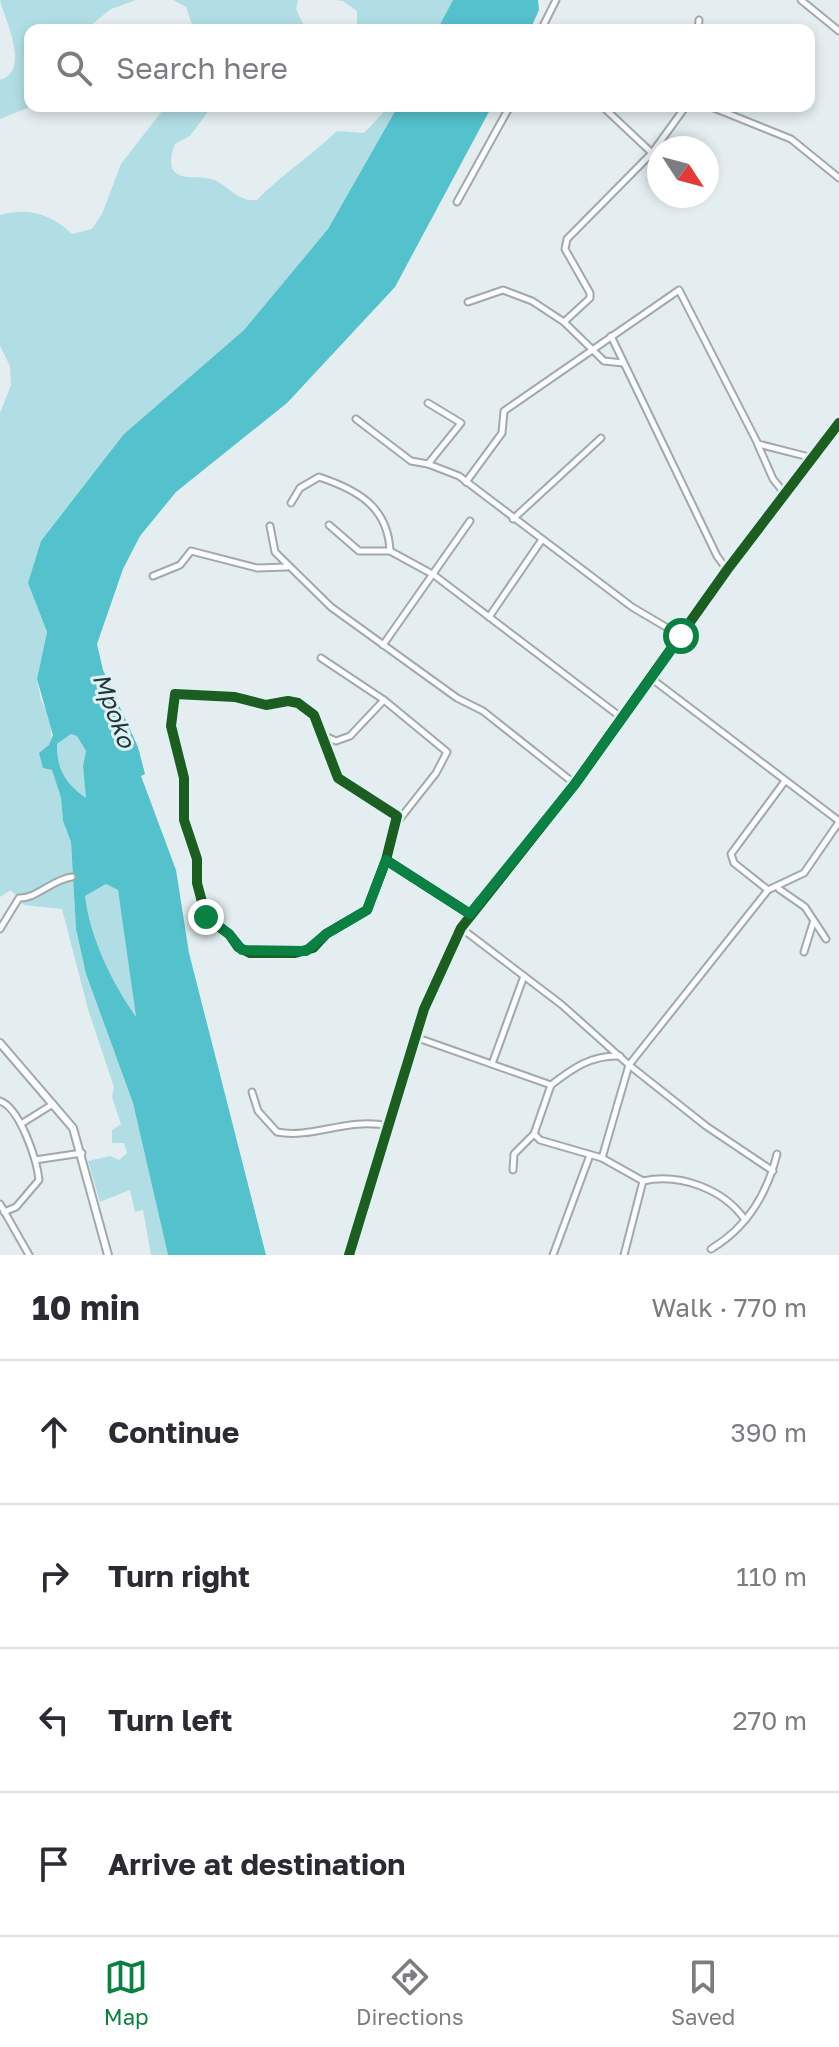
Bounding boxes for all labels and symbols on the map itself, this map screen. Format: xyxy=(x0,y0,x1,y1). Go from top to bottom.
north arrow xyxy=(647,136,719,208)
route start xyxy=(663,618,699,654)
water label: Mpoko xyxy=(88,669,143,753)
route end xyxy=(188,899,224,935)

